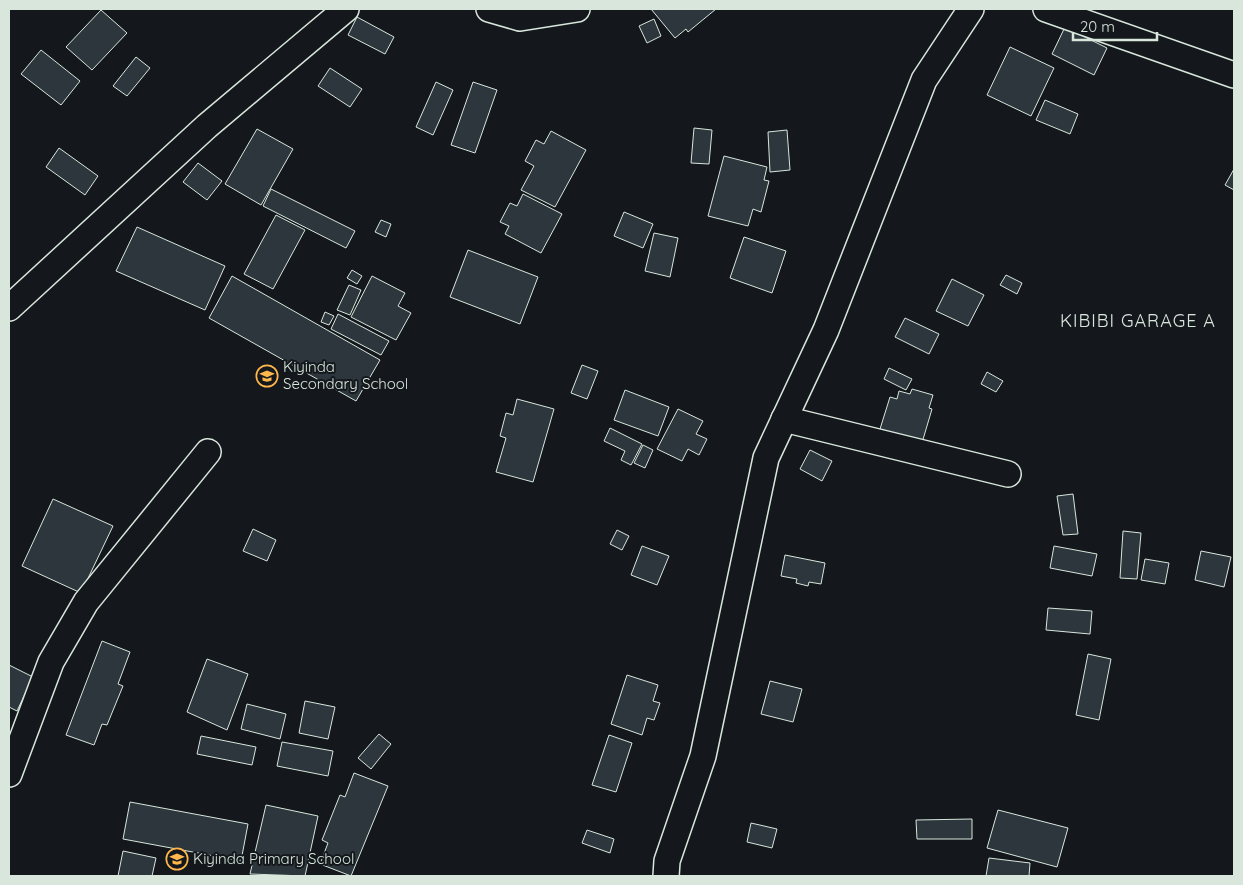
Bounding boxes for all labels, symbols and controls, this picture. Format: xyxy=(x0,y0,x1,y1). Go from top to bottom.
scale bar xyxy=(1073,10,1157,42)
text: 20 m xyxy=(1080,17,1115,36)
district label: KIBIBI GARAGE A xyxy=(1060,309,1216,332)
place label: Kiyinda Secondary School xyxy=(283,357,408,393)
school or university icon: Kiyinda Secondary School xyxy=(255,364,279,388)
school or university icon: Kiyinda Primary School xyxy=(165,847,189,871)
place label: Kiyinda Primary School xyxy=(193,849,354,868)

